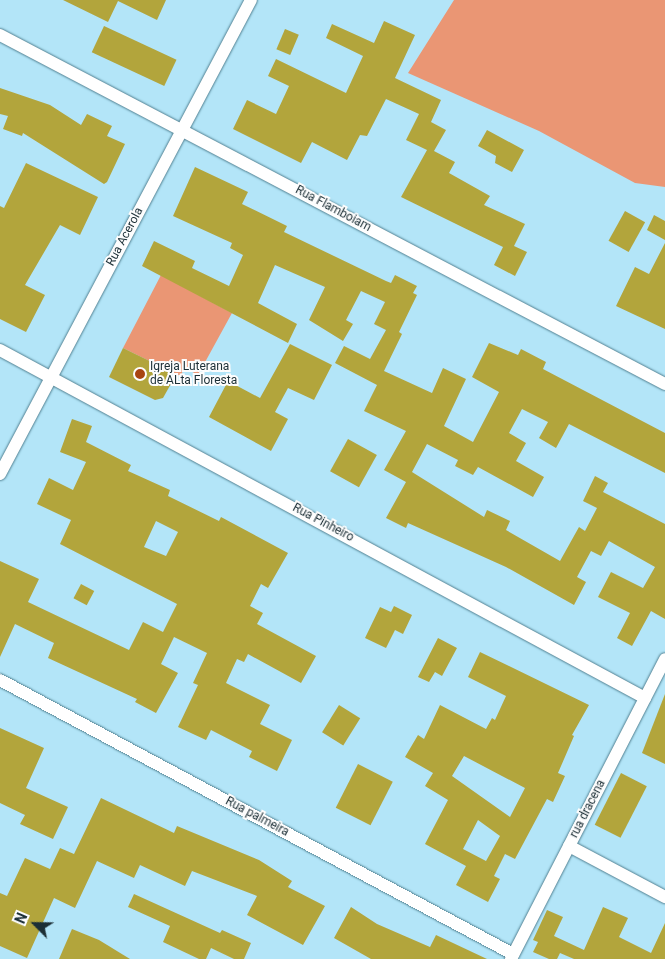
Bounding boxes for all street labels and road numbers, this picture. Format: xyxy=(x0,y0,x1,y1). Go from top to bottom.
street label: Rua Flamboiam xyxy=(293,183,373,235)
street label: Rua Acerola xyxy=(104,205,146,269)
street label: Rua Pinheiro xyxy=(290,501,356,545)
street label: rua dracena xyxy=(567,778,609,840)
street label: Rua palmeira xyxy=(223,794,291,840)

